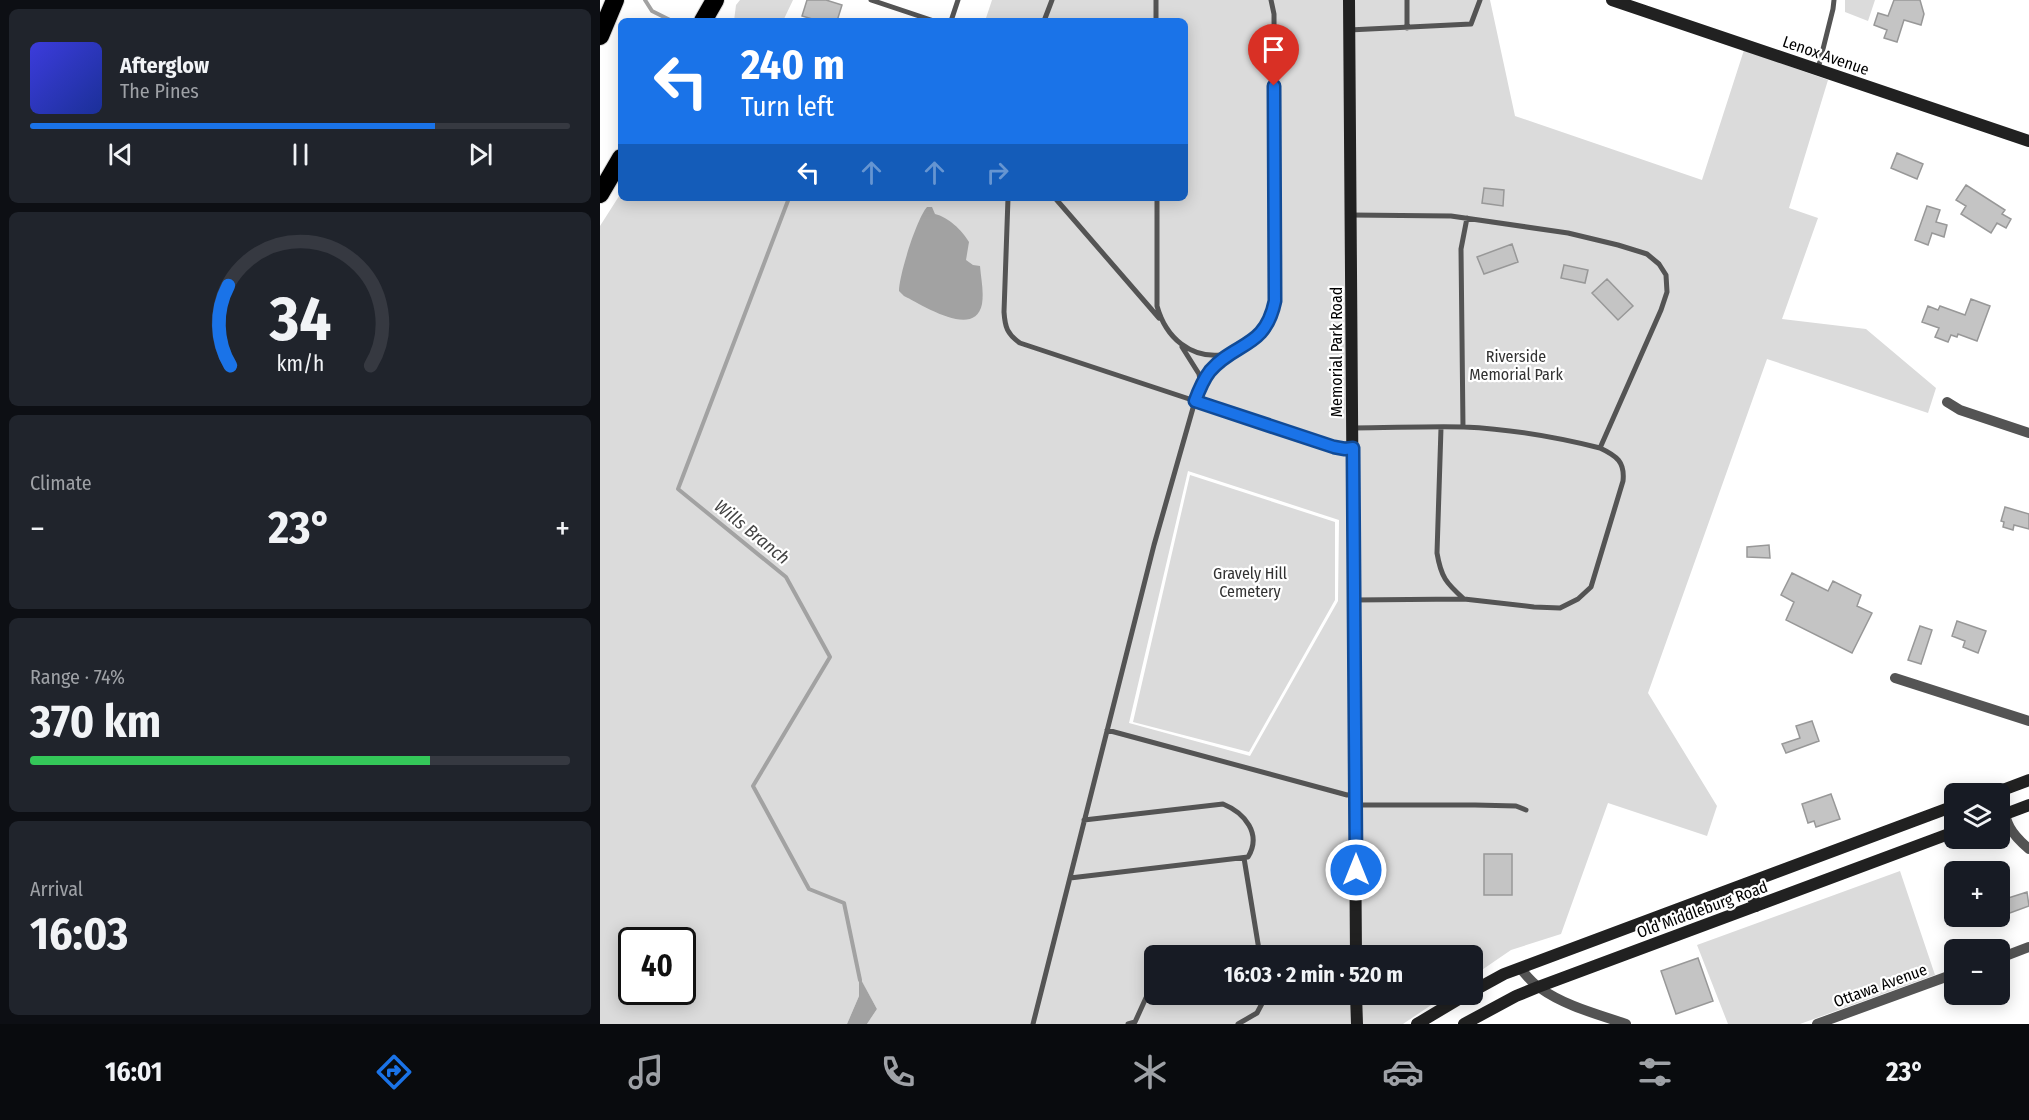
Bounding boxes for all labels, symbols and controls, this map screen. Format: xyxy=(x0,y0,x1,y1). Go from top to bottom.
pin xyxy=(1248,24,1299,86)
street label: Lenox Avenue xyxy=(1780,32,1872,79)
icon: arrive xyxy=(1257,33,1290,66)
text: 240 m xyxy=(741,40,845,90)
icon: left xyxy=(642,42,720,120)
text: Afterglow xyxy=(120,52,209,79)
text: The Pines xyxy=(120,79,199,103)
text: Turn left xyxy=(741,91,834,123)
icon: previous xyxy=(104,138,137,171)
icon: pause xyxy=(284,138,317,171)
icon: next xyxy=(464,138,497,171)
icon: left xyxy=(792,156,825,189)
icon: ahead xyxy=(855,156,888,189)
icon: ahead xyxy=(918,156,951,189)
icon: right xyxy=(981,156,1014,189)
text: 34 xyxy=(268,282,331,357)
street label: Memorial Park Road xyxy=(1327,287,1346,417)
park label: Riverside Memorial Park xyxy=(1469,347,1563,384)
text: km/h xyxy=(276,351,324,377)
text: Climate xyxy=(30,471,92,495)
water label: Wills Branch xyxy=(710,495,794,569)
text: 23° xyxy=(268,501,332,555)
text: − xyxy=(30,509,45,549)
text: + xyxy=(555,509,570,549)
park label: Gravely Hill Cemetery xyxy=(1213,564,1287,601)
text: Range · 74% xyxy=(30,665,125,689)
text: 370 km xyxy=(30,695,161,749)
map controls xyxy=(1944,783,2010,1005)
button: layers xyxy=(1944,783,2010,849)
position arrow xyxy=(1324,838,1388,902)
button: + xyxy=(1944,861,2010,927)
text: Arrival xyxy=(30,877,83,901)
street label: Old Middleburg Road xyxy=(1634,877,1770,942)
text: 16:03 xyxy=(30,907,128,961)
speed limit sign: 40 xyxy=(618,927,696,1005)
button: − xyxy=(1944,939,2010,1005)
street label: Ottawa Avenue xyxy=(1831,960,1930,1011)
text: 16:03 · 2 min · 520 m xyxy=(1224,961,1403,988)
icon: directions xyxy=(373,1051,415,1093)
icon: music xyxy=(625,1051,667,1093)
icon: phone xyxy=(877,1051,919,1093)
icon: climate xyxy=(1129,1051,1171,1093)
icon: car xyxy=(1382,1051,1424,1093)
icon: filters xyxy=(1634,1051,1676,1093)
text: 16:01 xyxy=(105,1056,162,1088)
text: 23° xyxy=(1886,1056,1924,1088)

